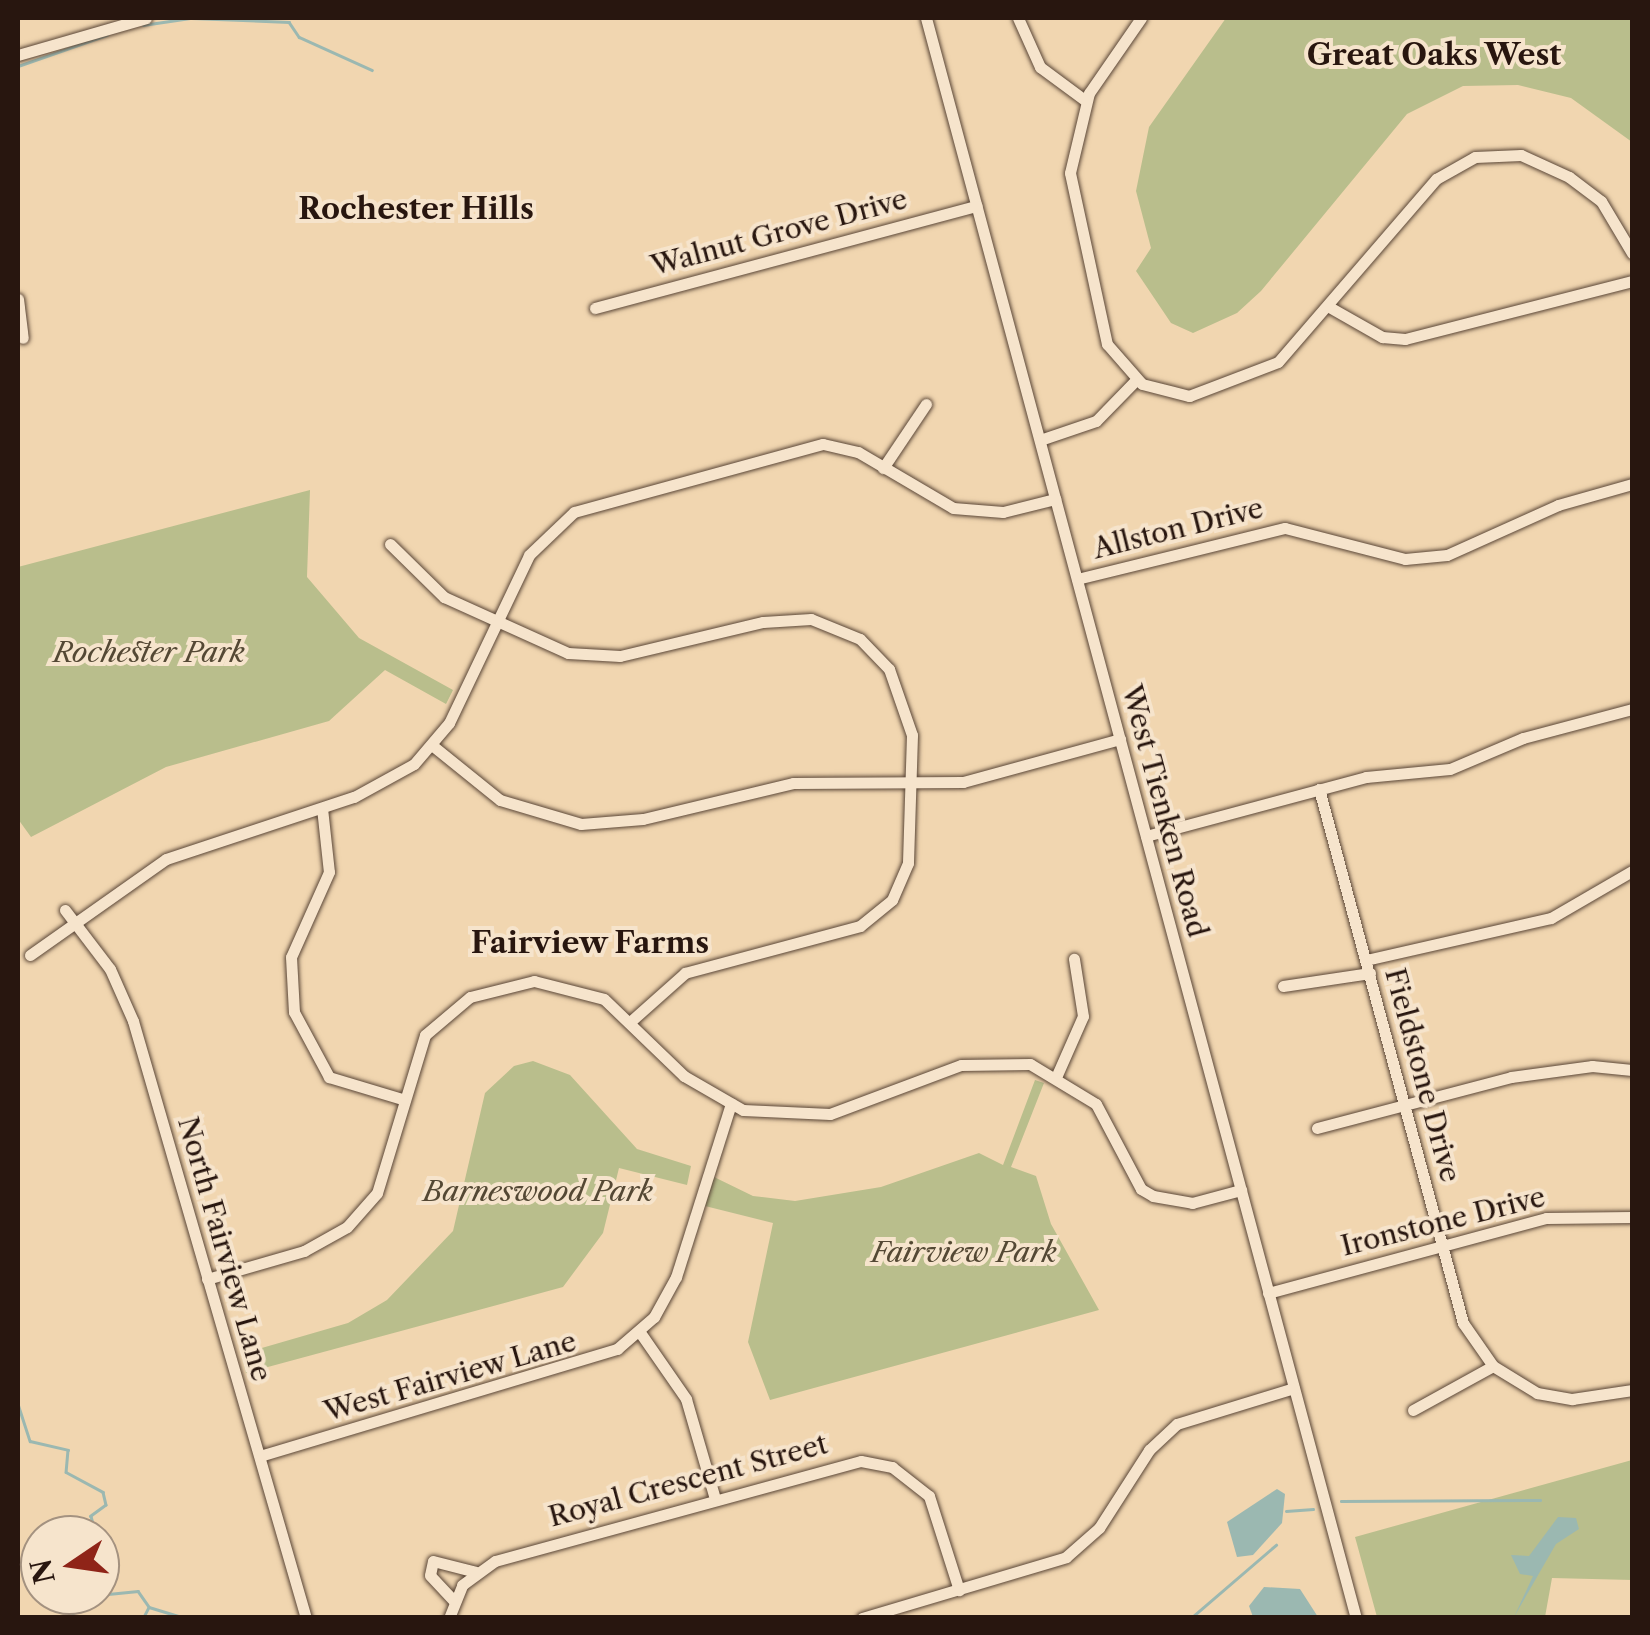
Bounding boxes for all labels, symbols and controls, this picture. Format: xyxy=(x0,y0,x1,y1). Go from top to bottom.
district label: Great Oaks West xyxy=(1306,37,1562,73)
street label: Walnut Grove Drive xyxy=(647,182,911,282)
district label: Rochester Hills xyxy=(298,191,534,227)
street label: Allston Drive xyxy=(1089,491,1267,565)
park label: Rochester Park xyxy=(53,635,245,669)
street label: West Tienken Road xyxy=(1115,681,1215,941)
district label: Fairview Farms xyxy=(470,925,710,961)
street label: Fieldstone Drive xyxy=(1378,964,1468,1186)
street label: North Fairview Lane xyxy=(171,1112,279,1386)
park label: Barneswood Park xyxy=(423,1174,653,1208)
street label: Ironstone Drive xyxy=(1337,1179,1549,1263)
park label: Fairview Park xyxy=(871,1235,1057,1269)
street label: West Fairview Lane xyxy=(320,1324,580,1428)
street label: Royal Crescent Street xyxy=(545,1427,831,1533)
north arrow xyxy=(20,1515,120,1615)
text: N xyxy=(23,1556,62,1587)

